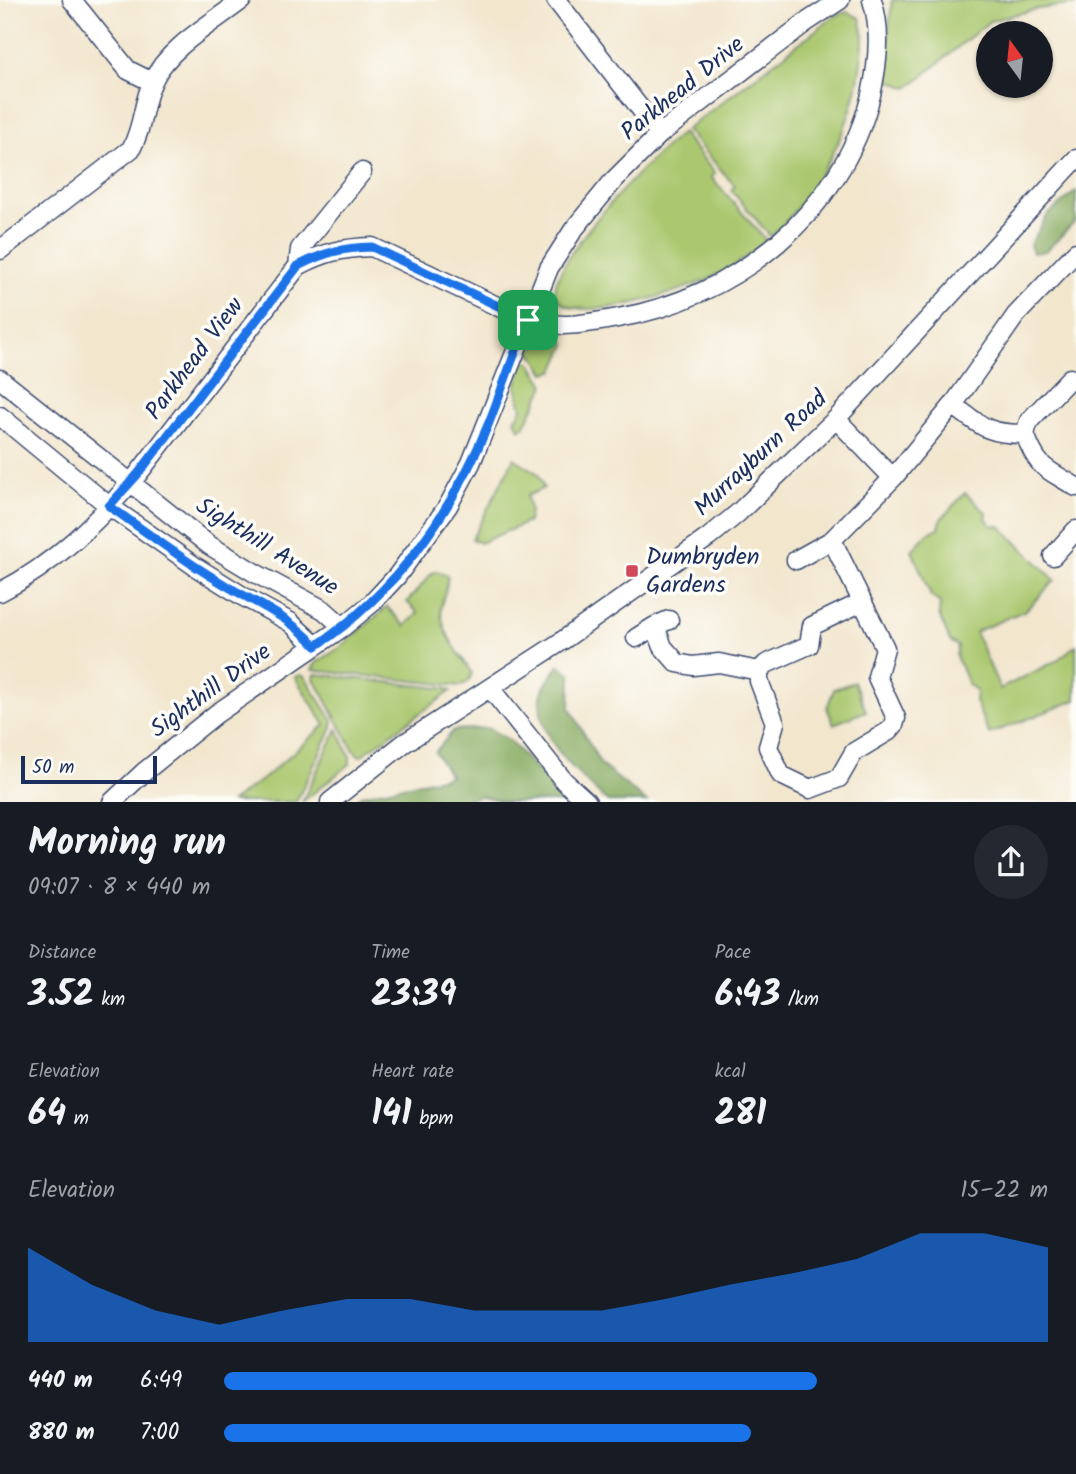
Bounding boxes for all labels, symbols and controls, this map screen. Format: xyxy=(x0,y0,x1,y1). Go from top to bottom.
north arrow xyxy=(976,21,1054,98)
map controls xyxy=(976,21,1053,98)
street label: Parkhead Drive xyxy=(612,27,754,151)
street label: Parkhead View xyxy=(136,289,255,429)
pin xyxy=(498,290,558,350)
icon: arrive xyxy=(509,301,547,339)
street label: Murrayburn Road xyxy=(685,381,838,527)
street label: Sighthill Avenue xyxy=(188,487,346,607)
place label: Dumbryden Gardens xyxy=(646,538,760,605)
marker: Dumbryden Gardens xyxy=(624,563,640,579)
street label: Sighthill Drive xyxy=(142,633,280,749)
scale bar xyxy=(21,753,158,785)
text: 50 m xyxy=(32,753,74,783)
text: Morning run xyxy=(28,814,226,874)
button: share xyxy=(974,825,1048,899)
text: 09:07 · 8 × 440 m xyxy=(28,870,210,906)
text: Distance xyxy=(28,938,96,968)
text: Time xyxy=(371,938,410,968)
text: Pace xyxy=(715,938,751,968)
text: 3.52 xyxy=(28,968,94,1024)
text: 23:39 xyxy=(371,968,456,1024)
text: 6:43 xyxy=(715,968,780,1024)
text: km xyxy=(94,985,125,1015)
text: /km xyxy=(780,985,819,1015)
text: Elevation xyxy=(28,1057,100,1087)
text: Heart rate xyxy=(371,1057,454,1087)
text: kcal xyxy=(715,1057,746,1087)
text: 64 xyxy=(28,1087,66,1143)
text: 141 xyxy=(371,1087,412,1143)
text: 281 xyxy=(715,1087,766,1143)
text: m xyxy=(66,1104,89,1134)
text: bpm xyxy=(412,1104,453,1134)
text: Elevation xyxy=(28,1173,115,1209)
text: 15–22 m xyxy=(960,1173,1048,1209)
text: 440 m xyxy=(28,1363,93,1399)
text: 6:49 xyxy=(140,1363,182,1399)
text: 880 m xyxy=(28,1415,95,1451)
text: 7:00 xyxy=(140,1415,179,1451)

